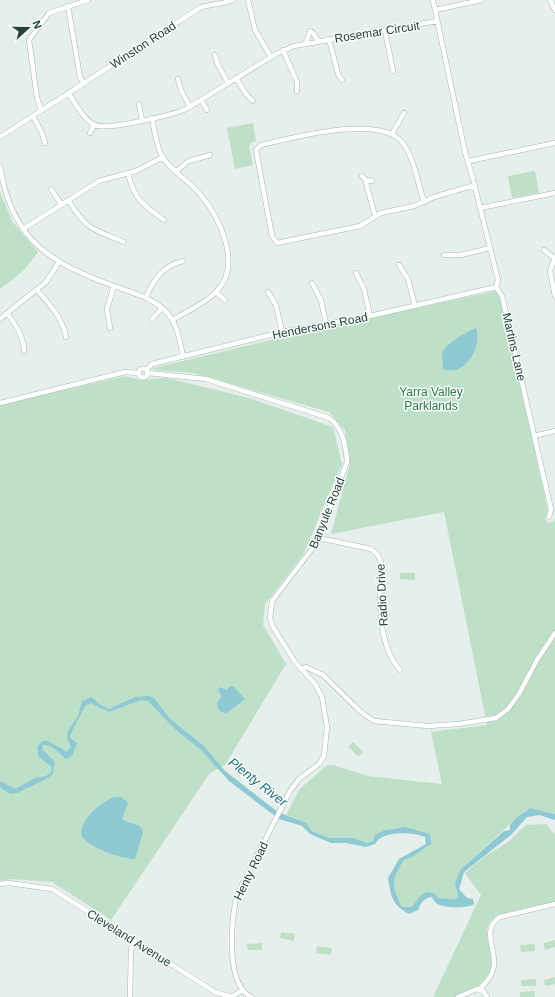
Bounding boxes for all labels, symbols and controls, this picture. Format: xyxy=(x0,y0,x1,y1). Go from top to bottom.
north arrow xyxy=(8,8,48,48)
street label: Rosemar Circuit xyxy=(333,18,421,46)
text: N xyxy=(30,19,44,30)
street label: Winston Road xyxy=(108,19,178,71)
street label: Hendersons Road xyxy=(271,310,369,342)
street label: Martins Lane xyxy=(499,312,529,383)
park label: Yarra Valley Parklands xyxy=(399,385,463,413)
street label: Banyule Road xyxy=(306,475,348,551)
street label: Radio Drive xyxy=(373,563,391,627)
water label: Plenty River xyxy=(226,755,291,810)
street label: Henty Road xyxy=(231,839,271,903)
street label: Cleveland Avenue xyxy=(84,906,174,970)

